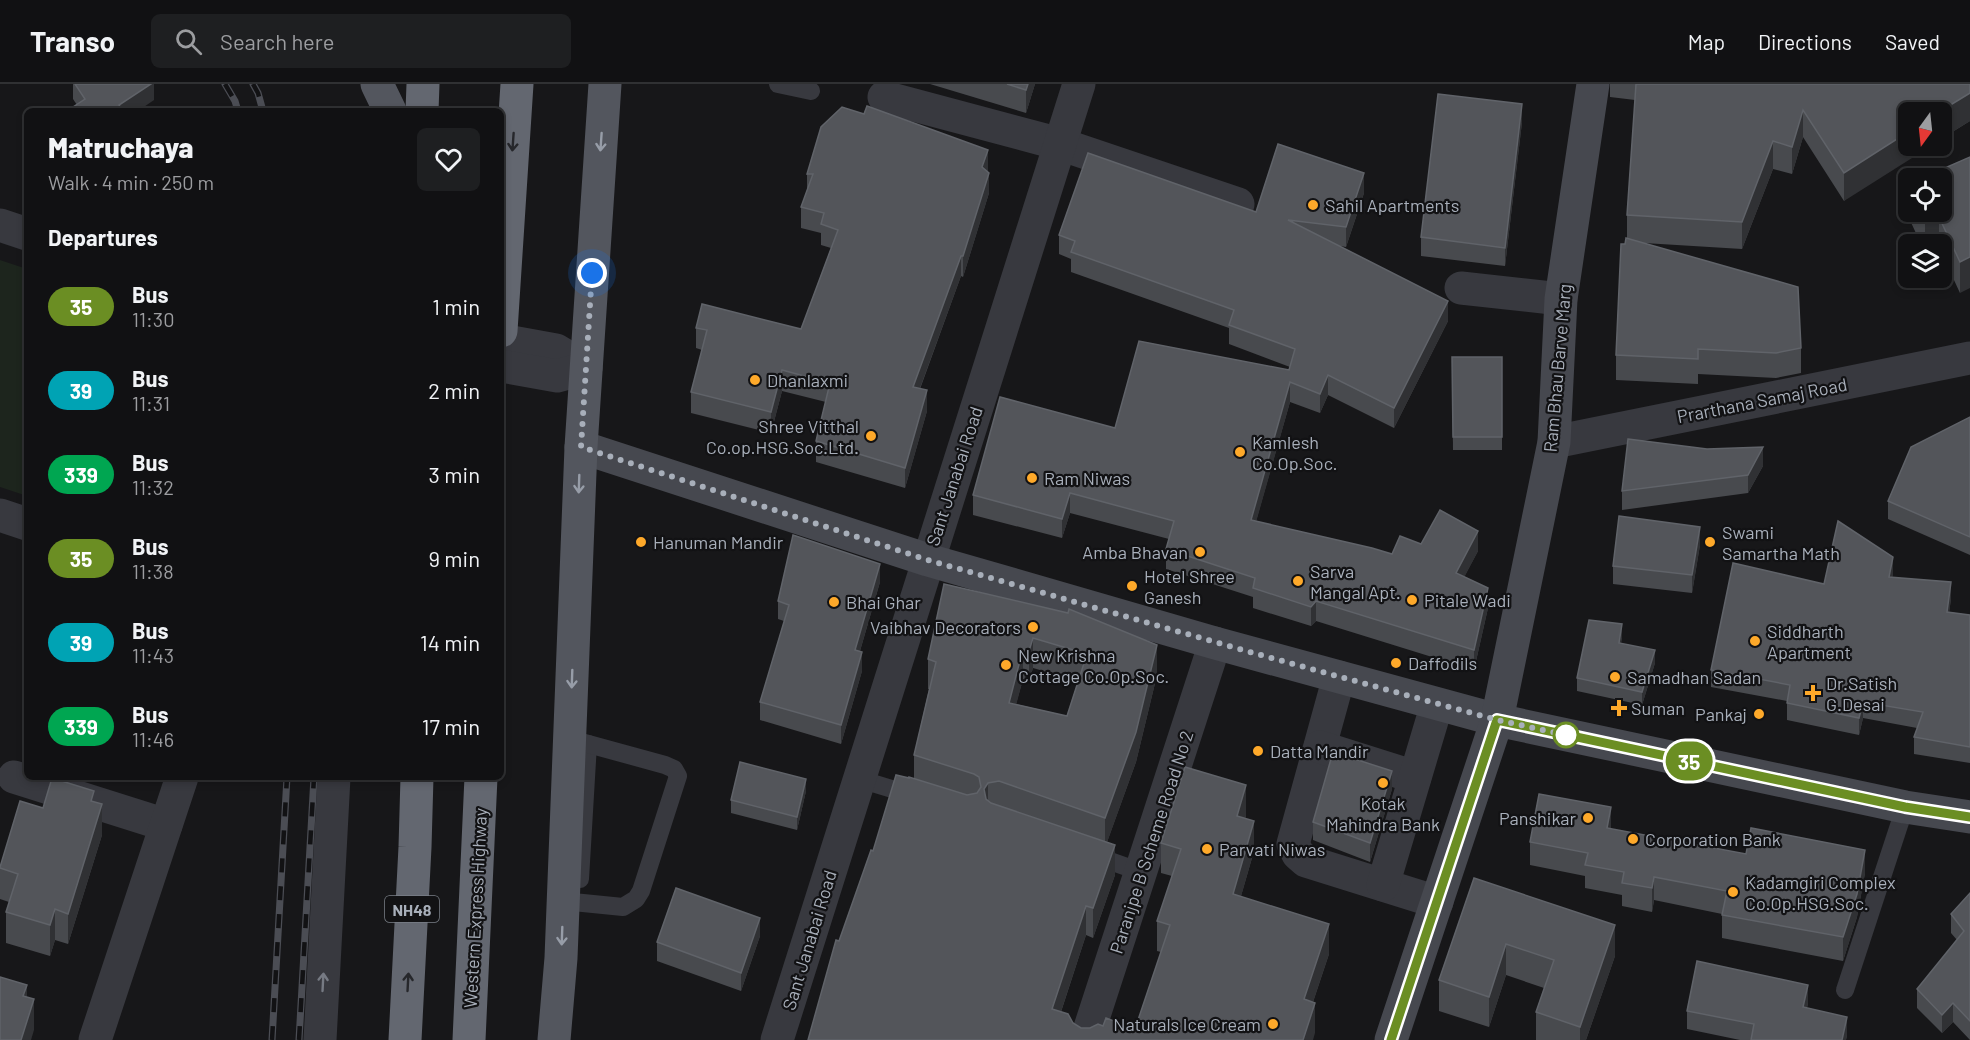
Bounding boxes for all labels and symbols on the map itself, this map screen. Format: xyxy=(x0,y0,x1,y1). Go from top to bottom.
north arrow xyxy=(1898,102,1952,156)
one-way arrow xyxy=(507,132,518,152)
one-way arrow xyxy=(596,132,607,152)
place label: Sahil Apartments xyxy=(1325,194,1459,216)
marker: Sahil Apartments xyxy=(1306,198,1320,212)
your location xyxy=(577,258,607,288)
street label: Ram Bhau Barve Marg xyxy=(1539,283,1575,453)
place label: Dhanlaxmi xyxy=(767,369,848,391)
marker: Dhanlaxmi xyxy=(748,373,762,387)
street label: Prarthana Samaj Road xyxy=(1675,373,1849,427)
street label: Sant Janabai Road xyxy=(921,404,987,548)
place label: Shree Vitthal Co.op.HSG.Soc.Ltd. xyxy=(706,415,859,458)
marker: Shree Vitthal Co.op.HSG.Soc.Ltd. xyxy=(864,429,878,443)
place label: Kamlesh Co.Op.Soc. xyxy=(1252,431,1338,474)
marker: Kamlesh Co.Op.Soc. xyxy=(1233,445,1247,459)
place label: Ram Niwas xyxy=(1044,467,1130,489)
marker: Ram Niwas xyxy=(1025,471,1039,485)
one-way arrow xyxy=(574,473,585,493)
place label: Swami Samartha Math xyxy=(1722,521,1840,564)
place label: Hanuman Mandir xyxy=(653,531,784,553)
marker: Hanuman Mandir xyxy=(634,535,648,549)
marker: Swami Samartha Math xyxy=(1703,535,1717,549)
place label: Amba Bhavan xyxy=(1082,541,1188,563)
marker: Amba Bhavan xyxy=(1193,545,1207,559)
place label: Sarva Mangal Apt. xyxy=(1310,560,1401,603)
place label: Hotel Shree Ganesh xyxy=(1144,565,1235,608)
marker: Sarva Mangal Apt. xyxy=(1291,574,1305,588)
marker: Hotel Shree Ganesh xyxy=(1125,579,1139,593)
place label: Pitale Wadi xyxy=(1424,589,1511,611)
place label: Bhai Ghar xyxy=(846,591,921,613)
marker: Pitale Wadi xyxy=(1405,593,1419,607)
marker: Bhai Ghar xyxy=(827,595,841,609)
place label: Vaibhav Decorators xyxy=(870,616,1021,638)
marker: Vaibhav Decorators xyxy=(1026,620,1040,634)
place label: Siddharth Apartment xyxy=(1767,620,1851,663)
marker: Siddharth Apartment xyxy=(1748,634,1762,648)
place label: New Krishna Cottage Co.Op.Soc. xyxy=(1018,644,1169,687)
place label: Daffodils xyxy=(1408,652,1477,674)
marker: Daffodils xyxy=(1389,656,1403,670)
marker: New Krishna Cottage Co.Op.Soc. xyxy=(999,658,1013,672)
place label: Samadhan Sadan xyxy=(1627,666,1761,688)
one-way arrow xyxy=(566,668,577,688)
marker: Samadhan Sadan xyxy=(1608,670,1622,684)
place label: Dr.Satish G.Desai xyxy=(1826,672,1897,715)
marker: Dr.Satish G.Desai xyxy=(1804,684,1822,702)
place label: Suman xyxy=(1631,697,1685,719)
marker: Suman xyxy=(1612,701,1626,715)
place label: Pankaj xyxy=(1695,703,1747,725)
marker: Pankaj xyxy=(1752,707,1766,721)
unlabelled marker xyxy=(1553,722,1579,748)
street label: Paranjpe B Scheme Road No 2 xyxy=(1105,728,1197,956)
place label: Datta Mandir xyxy=(1270,740,1369,762)
line badge: 35 xyxy=(1662,742,1716,780)
marker: Datta Mandir xyxy=(1251,744,1265,758)
marker: Kotak Mahindra Bank xyxy=(1376,776,1390,790)
place label: Kotak Mahindra Bank xyxy=(1326,792,1440,835)
street label: Western Express Highway xyxy=(459,807,491,1009)
place label: Panshikar xyxy=(1499,807,1576,829)
marker: Panshikar xyxy=(1581,811,1595,825)
place label: Corporation Bank xyxy=(1645,828,1781,850)
marker: Corporation Bank xyxy=(1626,832,1640,846)
place label: Parvati Niwas xyxy=(1219,838,1325,860)
marker: Parvati Niwas xyxy=(1200,842,1214,856)
street label: Sant Janabai Road xyxy=(777,867,841,1013)
place label: Kadamgiri Complex Co.Op.HSG.Soc. xyxy=(1745,871,1896,914)
marker: Kadamgiri Complex Co.Op.HSG.Soc. xyxy=(1726,885,1740,899)
road number: NH48 xyxy=(385,896,439,922)
one-way arrow xyxy=(556,926,567,946)
one-way arrow xyxy=(318,972,329,992)
one-way arrow xyxy=(402,972,413,992)
place label: Naturals Ice Cream xyxy=(1113,1013,1261,1035)
marker: Naturals Ice Cream xyxy=(1266,1017,1280,1031)

